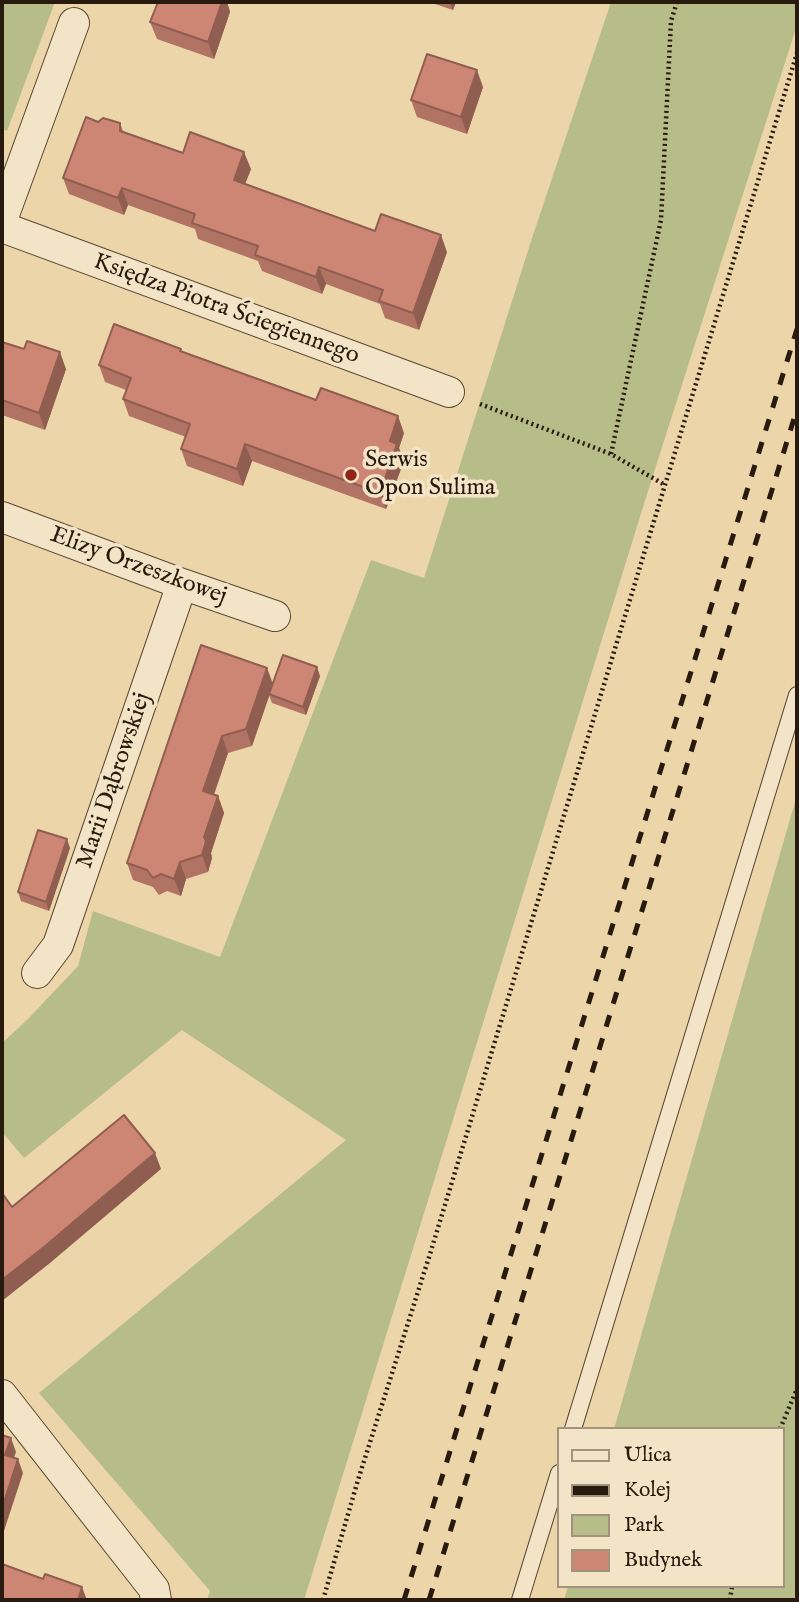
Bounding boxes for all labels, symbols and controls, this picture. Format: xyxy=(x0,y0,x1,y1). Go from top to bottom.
street label: Księdza Piotra Ściegiennego xyxy=(89,248,363,372)
place label: Serwis Opon Sulima xyxy=(365,447,495,503)
marker: Serwis Opon Sulima xyxy=(343,467,359,483)
street label: Elizy Orzeszkowej xyxy=(46,522,230,612)
street label: Marii Dąbrowskiej xyxy=(71,689,159,873)
legend xyxy=(558,1427,785,1588)
text: Ulica xyxy=(624,1442,671,1469)
text: Kolej xyxy=(624,1477,671,1504)
text: Park xyxy=(624,1512,664,1539)
text: Budynek xyxy=(624,1547,702,1574)

